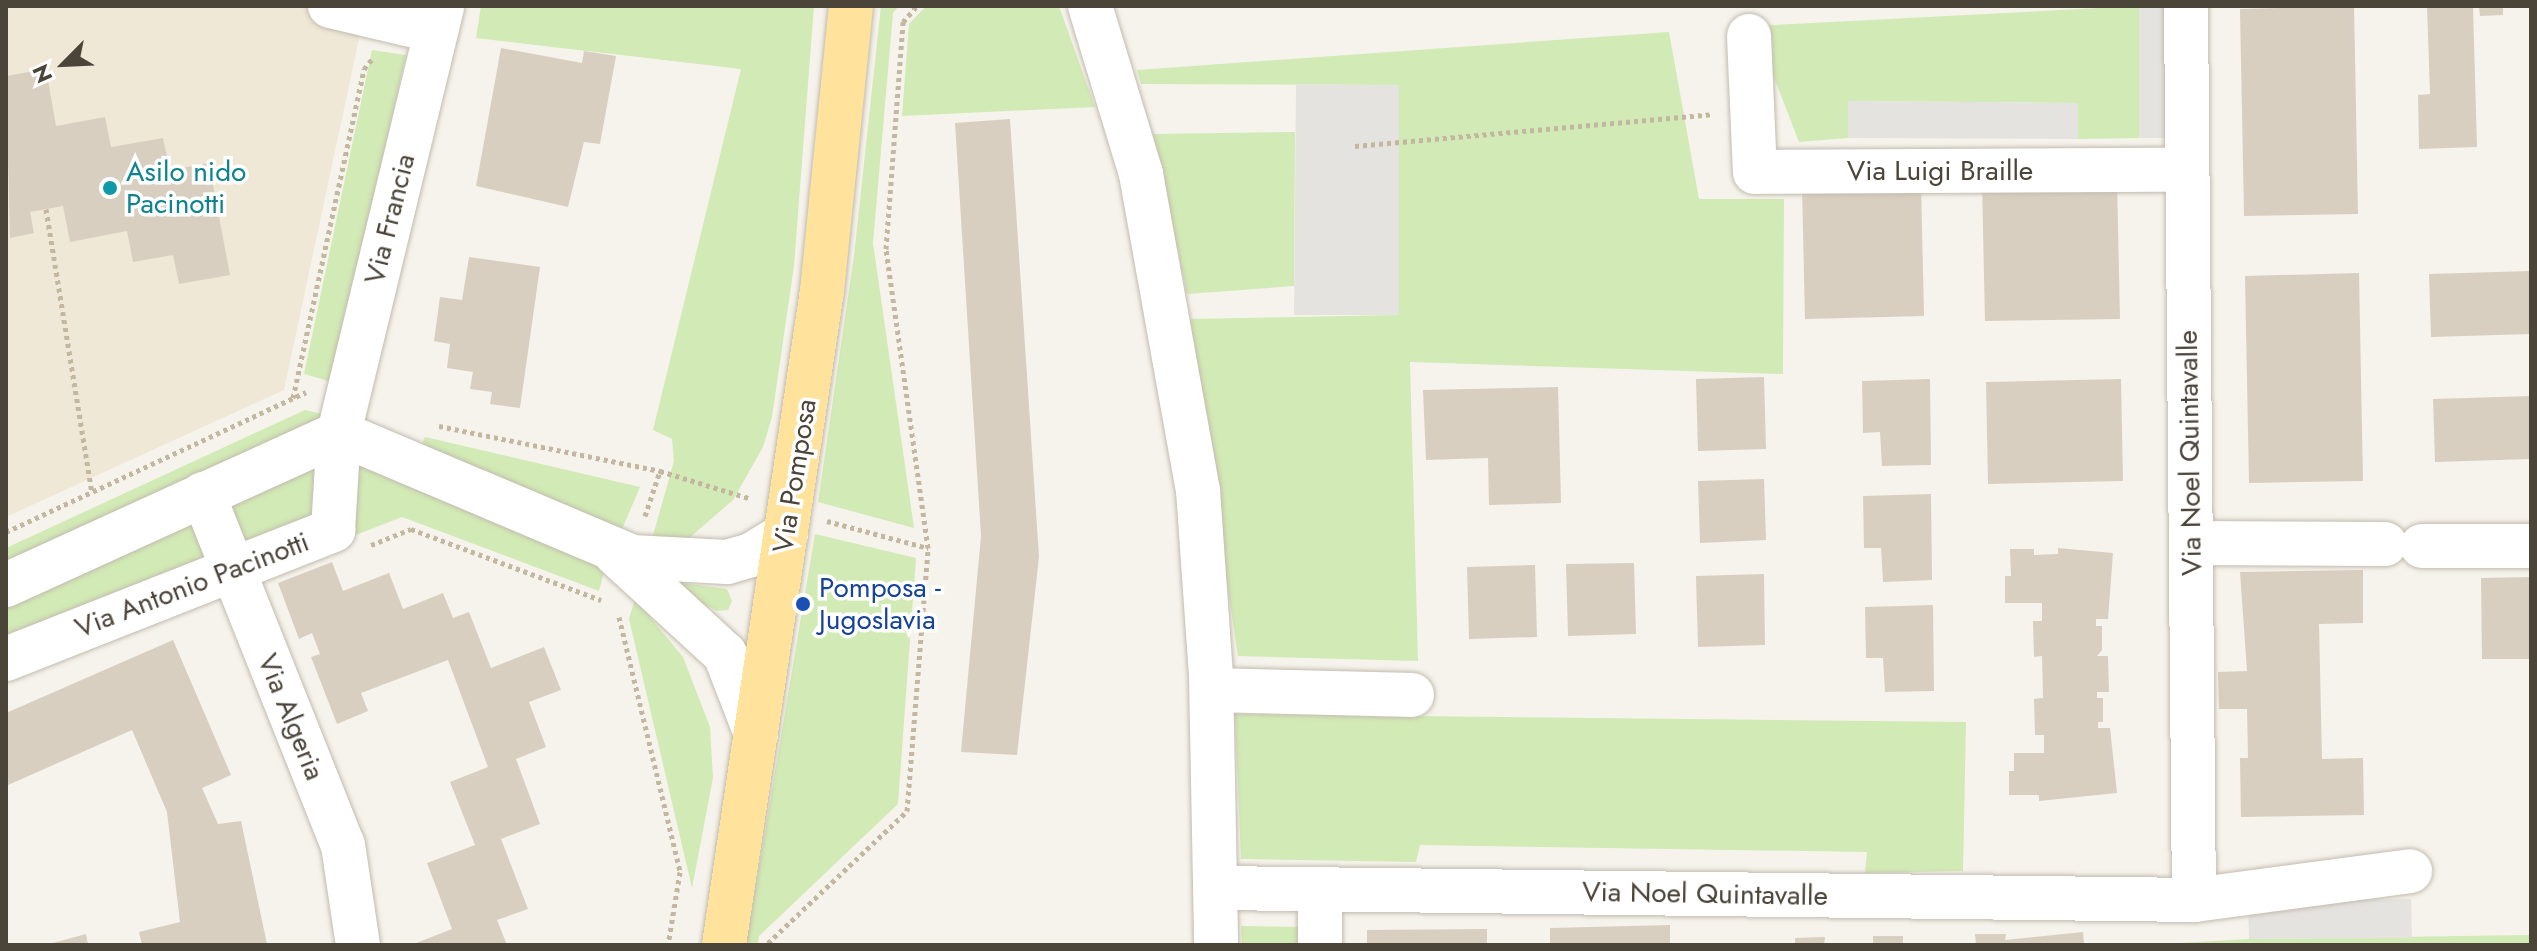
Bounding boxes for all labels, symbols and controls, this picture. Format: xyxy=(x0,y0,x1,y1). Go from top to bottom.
north arrow xyxy=(24,24,104,104)
text: N xyxy=(24,59,60,88)
street label: Via Francia xyxy=(358,150,422,288)
street label: Via Luigi Braille xyxy=(1847,154,2033,188)
place label: Asilo nido Pacinotti xyxy=(126,155,246,221)
marker: Asilo nido Pacinotti xyxy=(101,179,119,197)
street label: Via Noel Quintavalle xyxy=(2171,330,2209,576)
street label: Via Pomposa xyxy=(766,397,824,555)
street label: Via Antonio Pacinotti xyxy=(70,525,314,645)
place label: Pomposa - Jugoslavia xyxy=(819,571,941,637)
marker: Pomposa - Jugoslavia xyxy=(794,595,812,613)
street label: Via Algeria xyxy=(250,649,332,785)
street label: Via Noel Quintavalle xyxy=(1582,875,1828,913)

